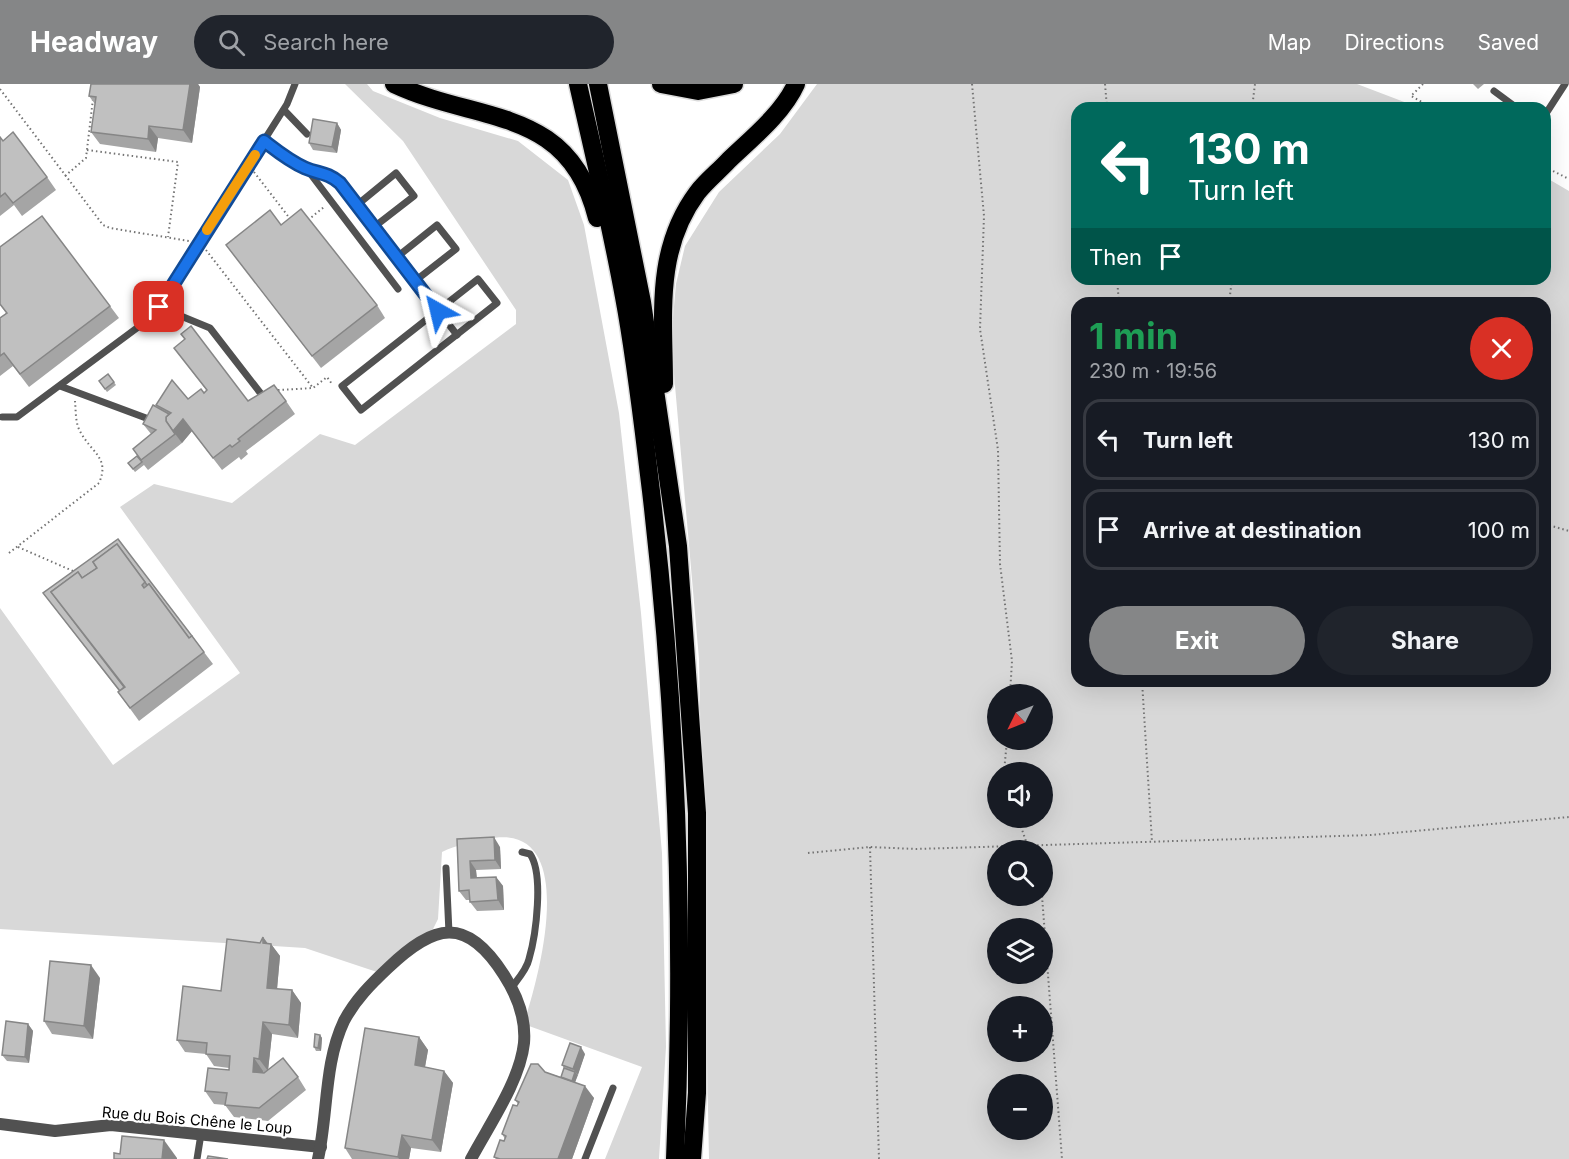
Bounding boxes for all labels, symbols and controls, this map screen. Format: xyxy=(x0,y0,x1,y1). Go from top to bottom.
search box xyxy=(194,15,614,69)
text: Headway xyxy=(30,25,158,59)
icon: search xyxy=(215,26,248,59)
text: Search here xyxy=(263,29,389,55)
text: Map xyxy=(1268,30,1311,55)
text: Directions xyxy=(1344,30,1445,55)
text: Saved xyxy=(1478,30,1539,55)
text: 130 m xyxy=(1188,123,1310,174)
icon: left xyxy=(1089,126,1167,204)
text: Turn left xyxy=(1188,174,1294,207)
icon: arrive xyxy=(1154,240,1187,273)
text: Then xyxy=(1089,244,1142,270)
position arrow xyxy=(406,279,470,343)
pin xyxy=(133,281,184,332)
icon: arrive xyxy=(142,290,175,323)
text: 1 min xyxy=(1089,314,1178,358)
button: close xyxy=(1470,317,1533,380)
text: 230 m · 19:56 xyxy=(1089,359,1217,383)
icon: left xyxy=(1092,423,1125,456)
text: Turn left xyxy=(1143,427,1233,453)
text: 130 m xyxy=(1468,427,1530,453)
icon: arrive xyxy=(1092,513,1125,546)
text: Arrive at destination xyxy=(1143,517,1362,543)
text: 100 m xyxy=(1468,517,1530,543)
button: Exit xyxy=(1089,606,1305,675)
button: Share xyxy=(1317,606,1533,675)
north arrow xyxy=(987,684,1053,750)
map controls xyxy=(987,684,1053,1140)
button: sound xyxy=(987,762,1053,828)
button: search xyxy=(987,840,1053,906)
button: layers xyxy=(987,918,1053,984)
button: + xyxy=(987,996,1053,1062)
button: − xyxy=(987,1074,1053,1140)
street label: Rue du Bois Chêne le Loup xyxy=(101,1102,293,1138)

